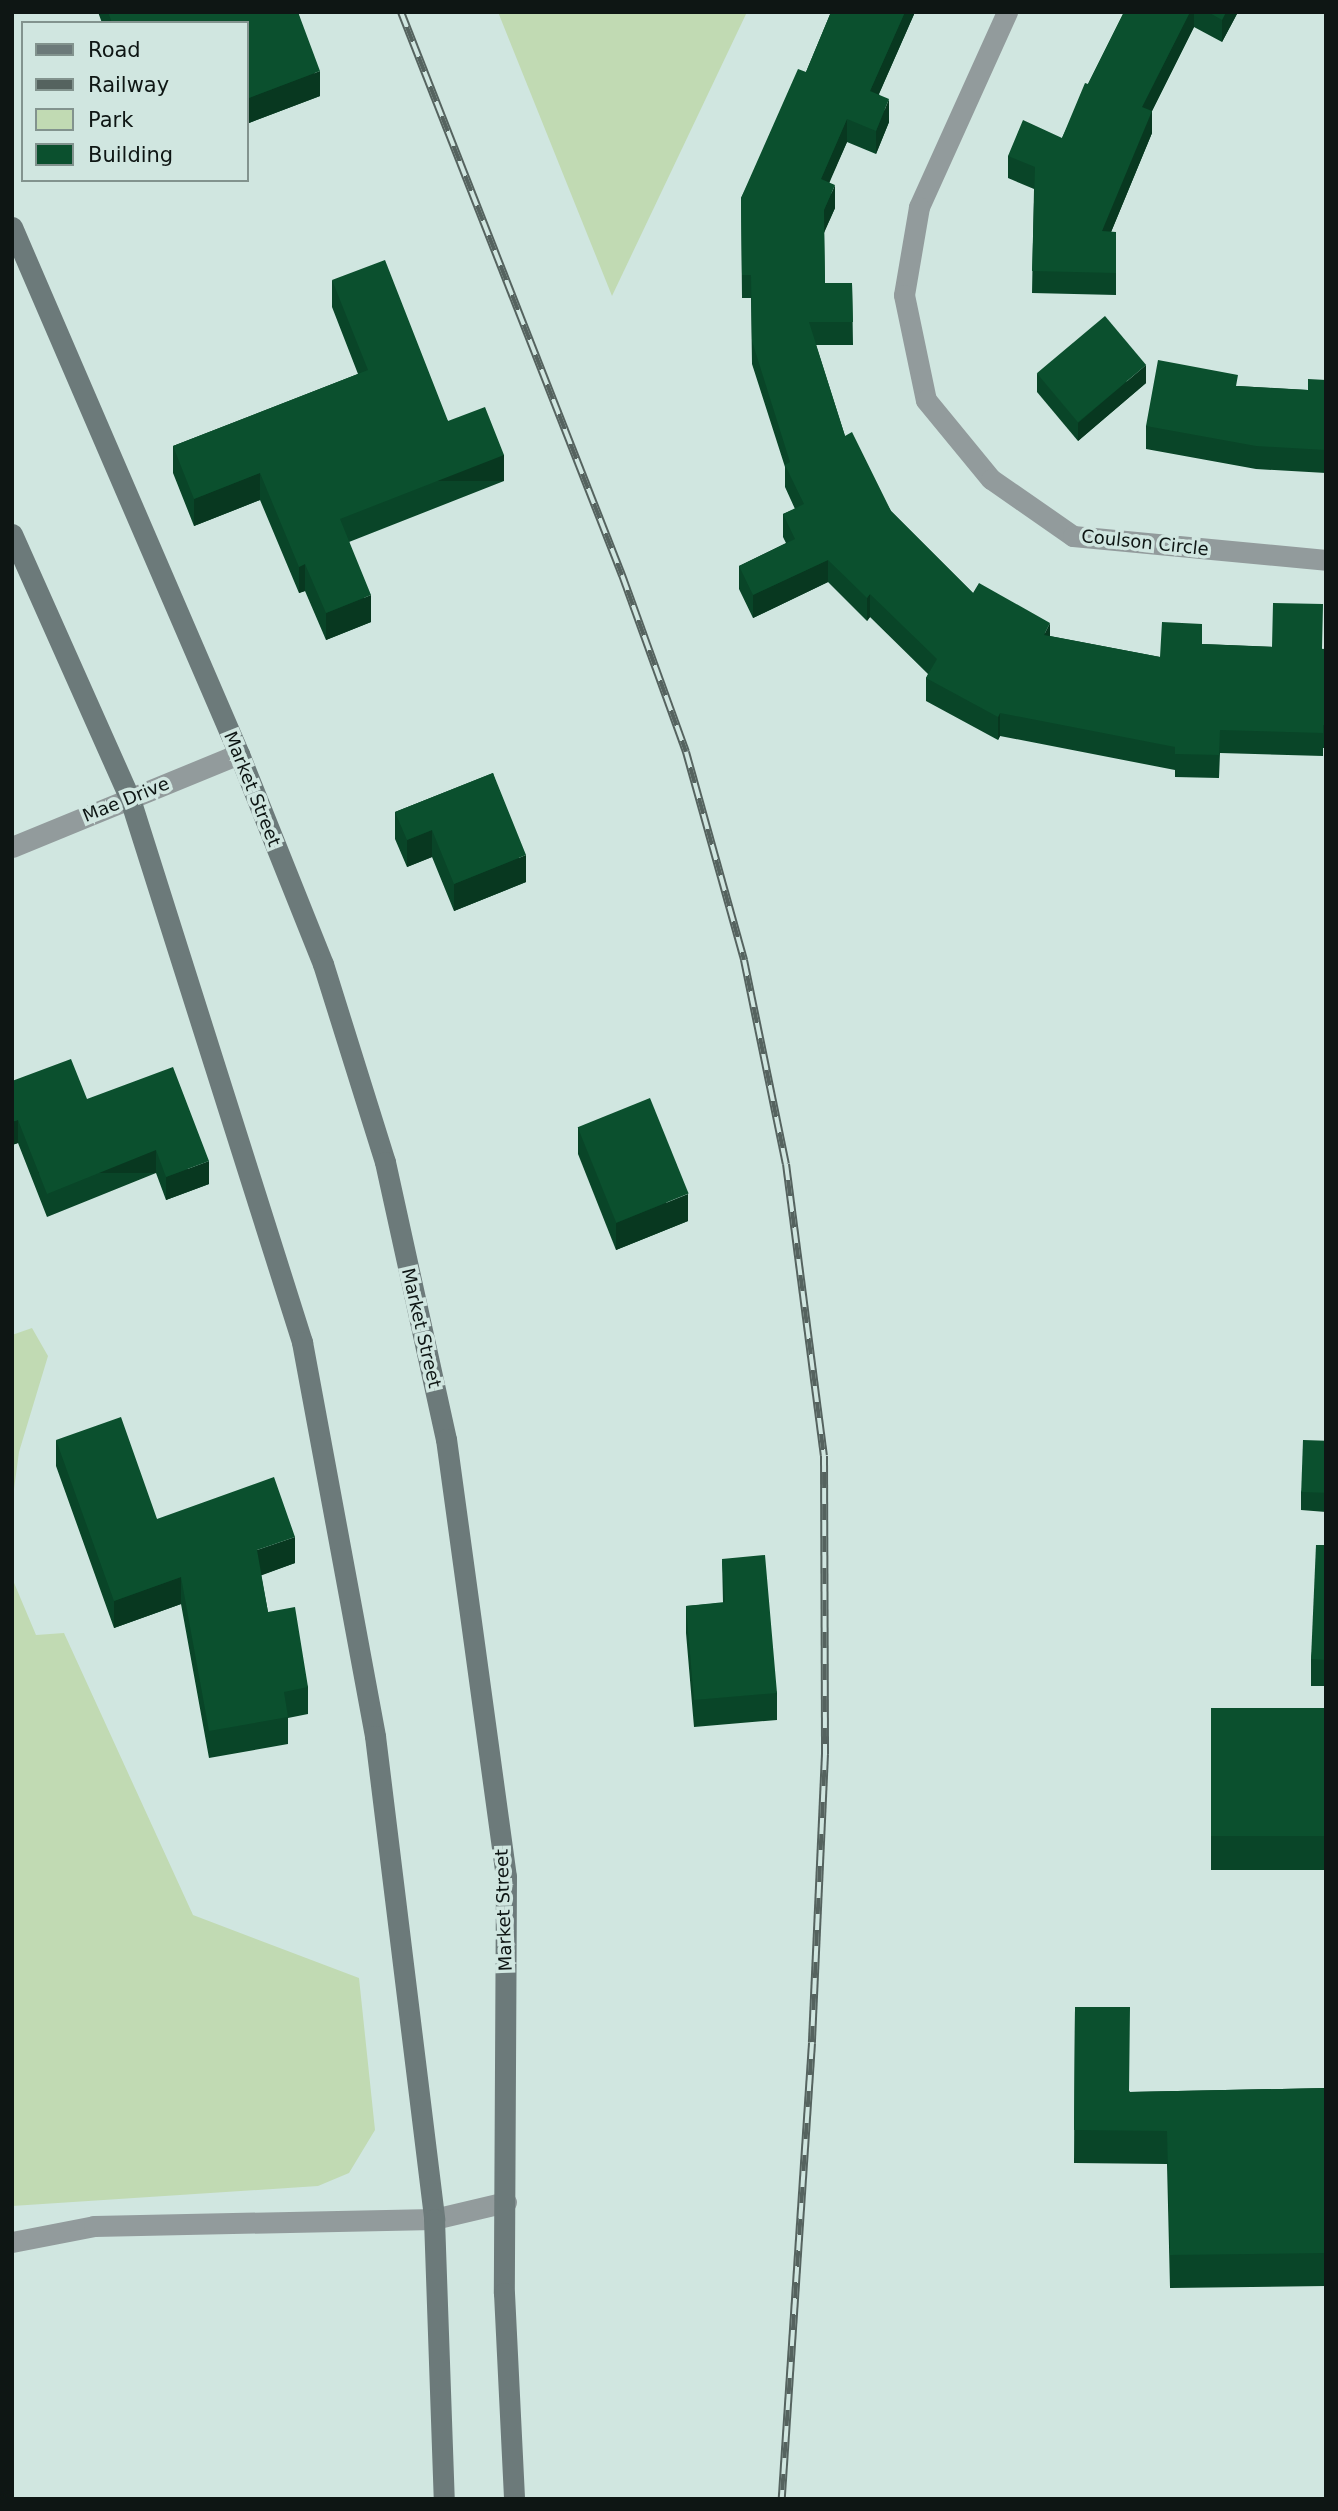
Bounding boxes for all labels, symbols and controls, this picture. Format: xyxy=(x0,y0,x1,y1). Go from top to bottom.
legend xyxy=(21,21,248,182)
text: Road xyxy=(88,38,141,62)
text: Railway xyxy=(88,73,169,97)
text: Park xyxy=(88,108,133,132)
text: Building xyxy=(88,143,173,167)
street label: Coulson Circle xyxy=(1080,526,1210,560)
street label: Market Street xyxy=(219,728,285,850)
street label: Mae Drive xyxy=(80,773,172,827)
street label: Market Street xyxy=(397,1266,445,1390)
street label: Market Street xyxy=(491,1849,517,1971)

